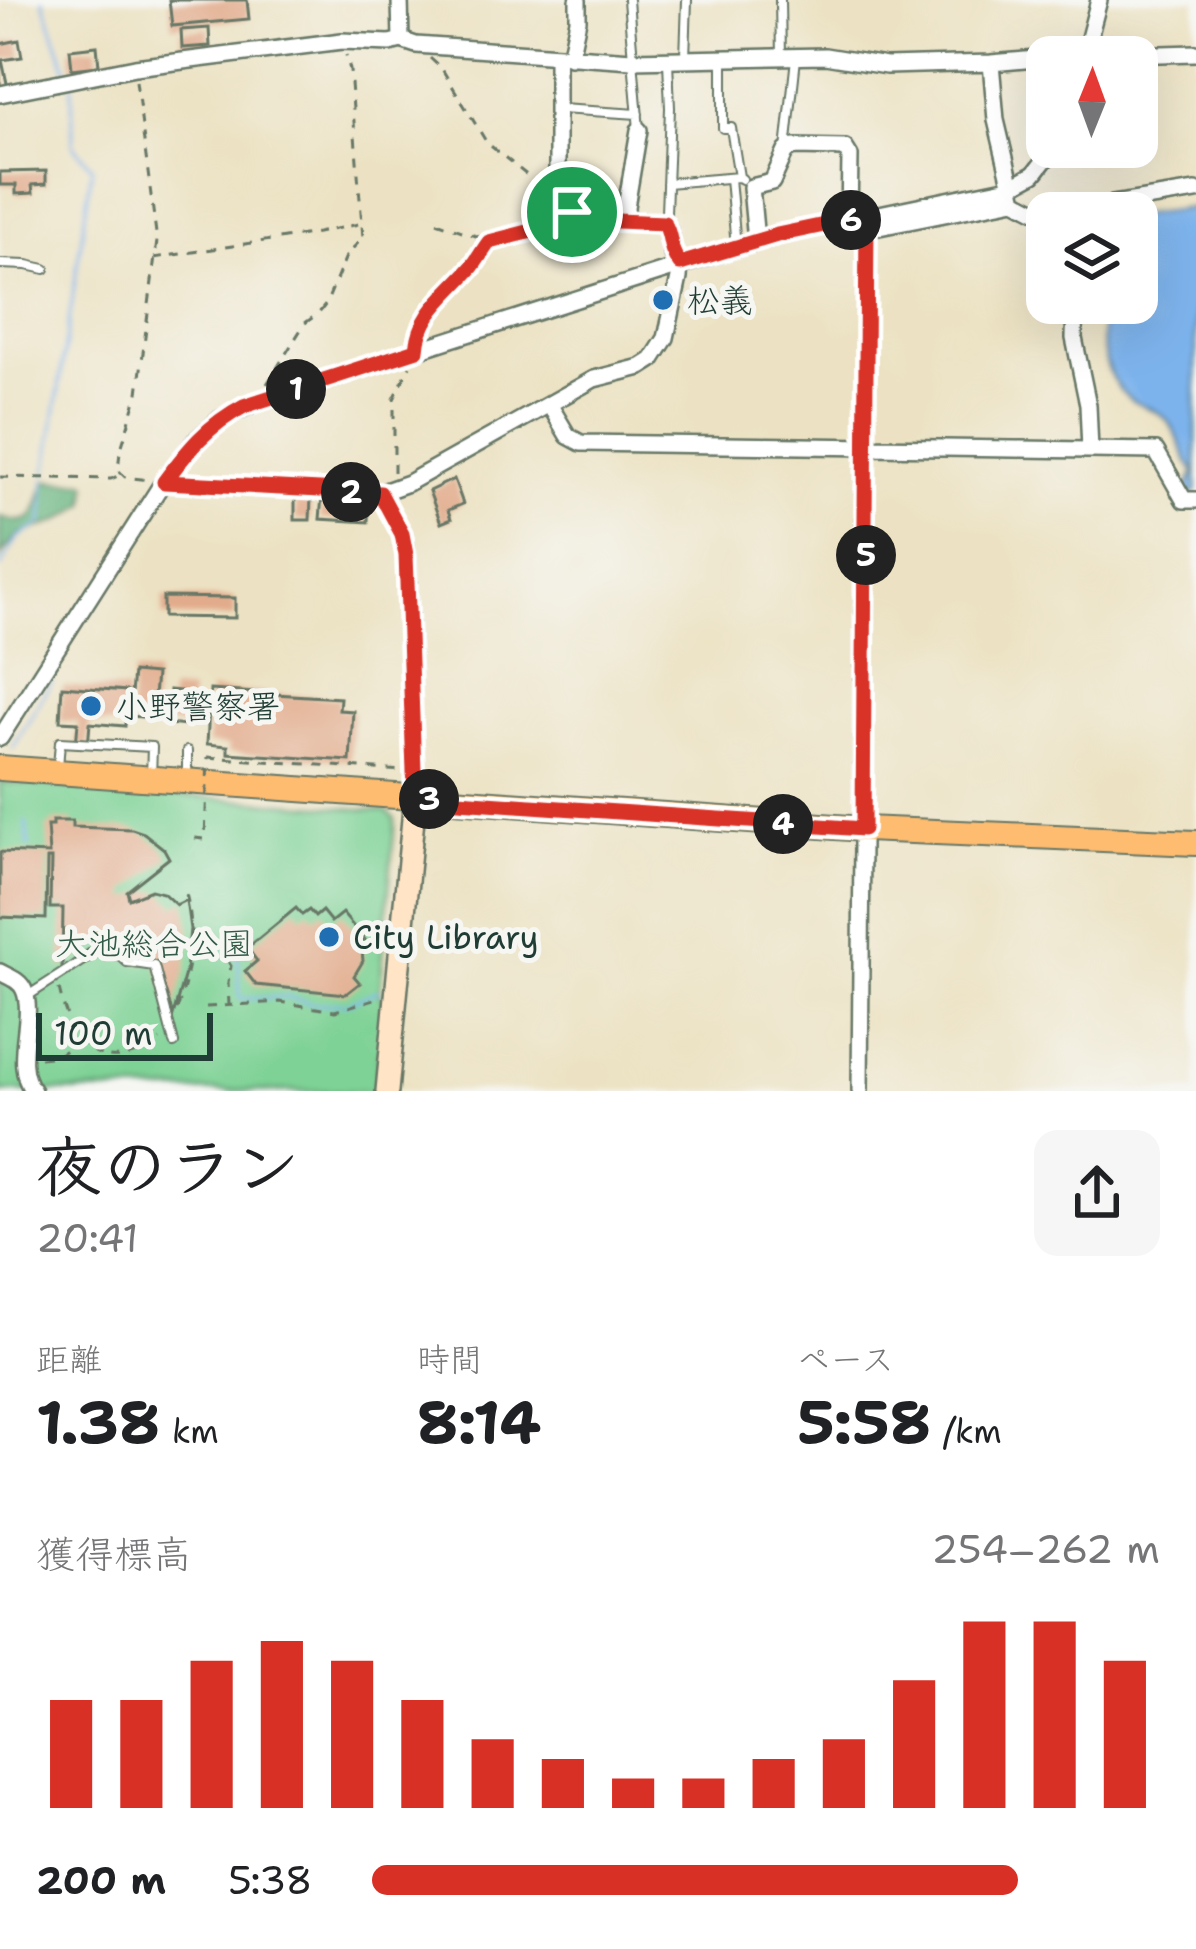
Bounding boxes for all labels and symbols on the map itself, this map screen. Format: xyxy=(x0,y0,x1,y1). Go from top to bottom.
north arrow xyxy=(1026,36,1158,168)
pin xyxy=(521,161,623,263)
pin: 6 xyxy=(821,190,881,250)
place label: 松義 xyxy=(687,278,753,323)
marker: 松義 xyxy=(650,287,676,313)
pin: 1 xyxy=(266,359,326,419)
pin: 2 xyxy=(321,462,381,522)
pin: 5 xyxy=(836,525,896,585)
place label: 小野警察署 xyxy=(115,684,280,729)
marker: 小野警察署 xyxy=(78,693,104,719)
pin: 3 xyxy=(399,769,459,829)
pin: 4 xyxy=(753,794,813,854)
place label: City Library xyxy=(353,915,539,960)
park label: 大池総合公園 xyxy=(55,921,253,966)
marker: City Library xyxy=(316,924,342,950)
scale bar xyxy=(36,1007,213,1060)

